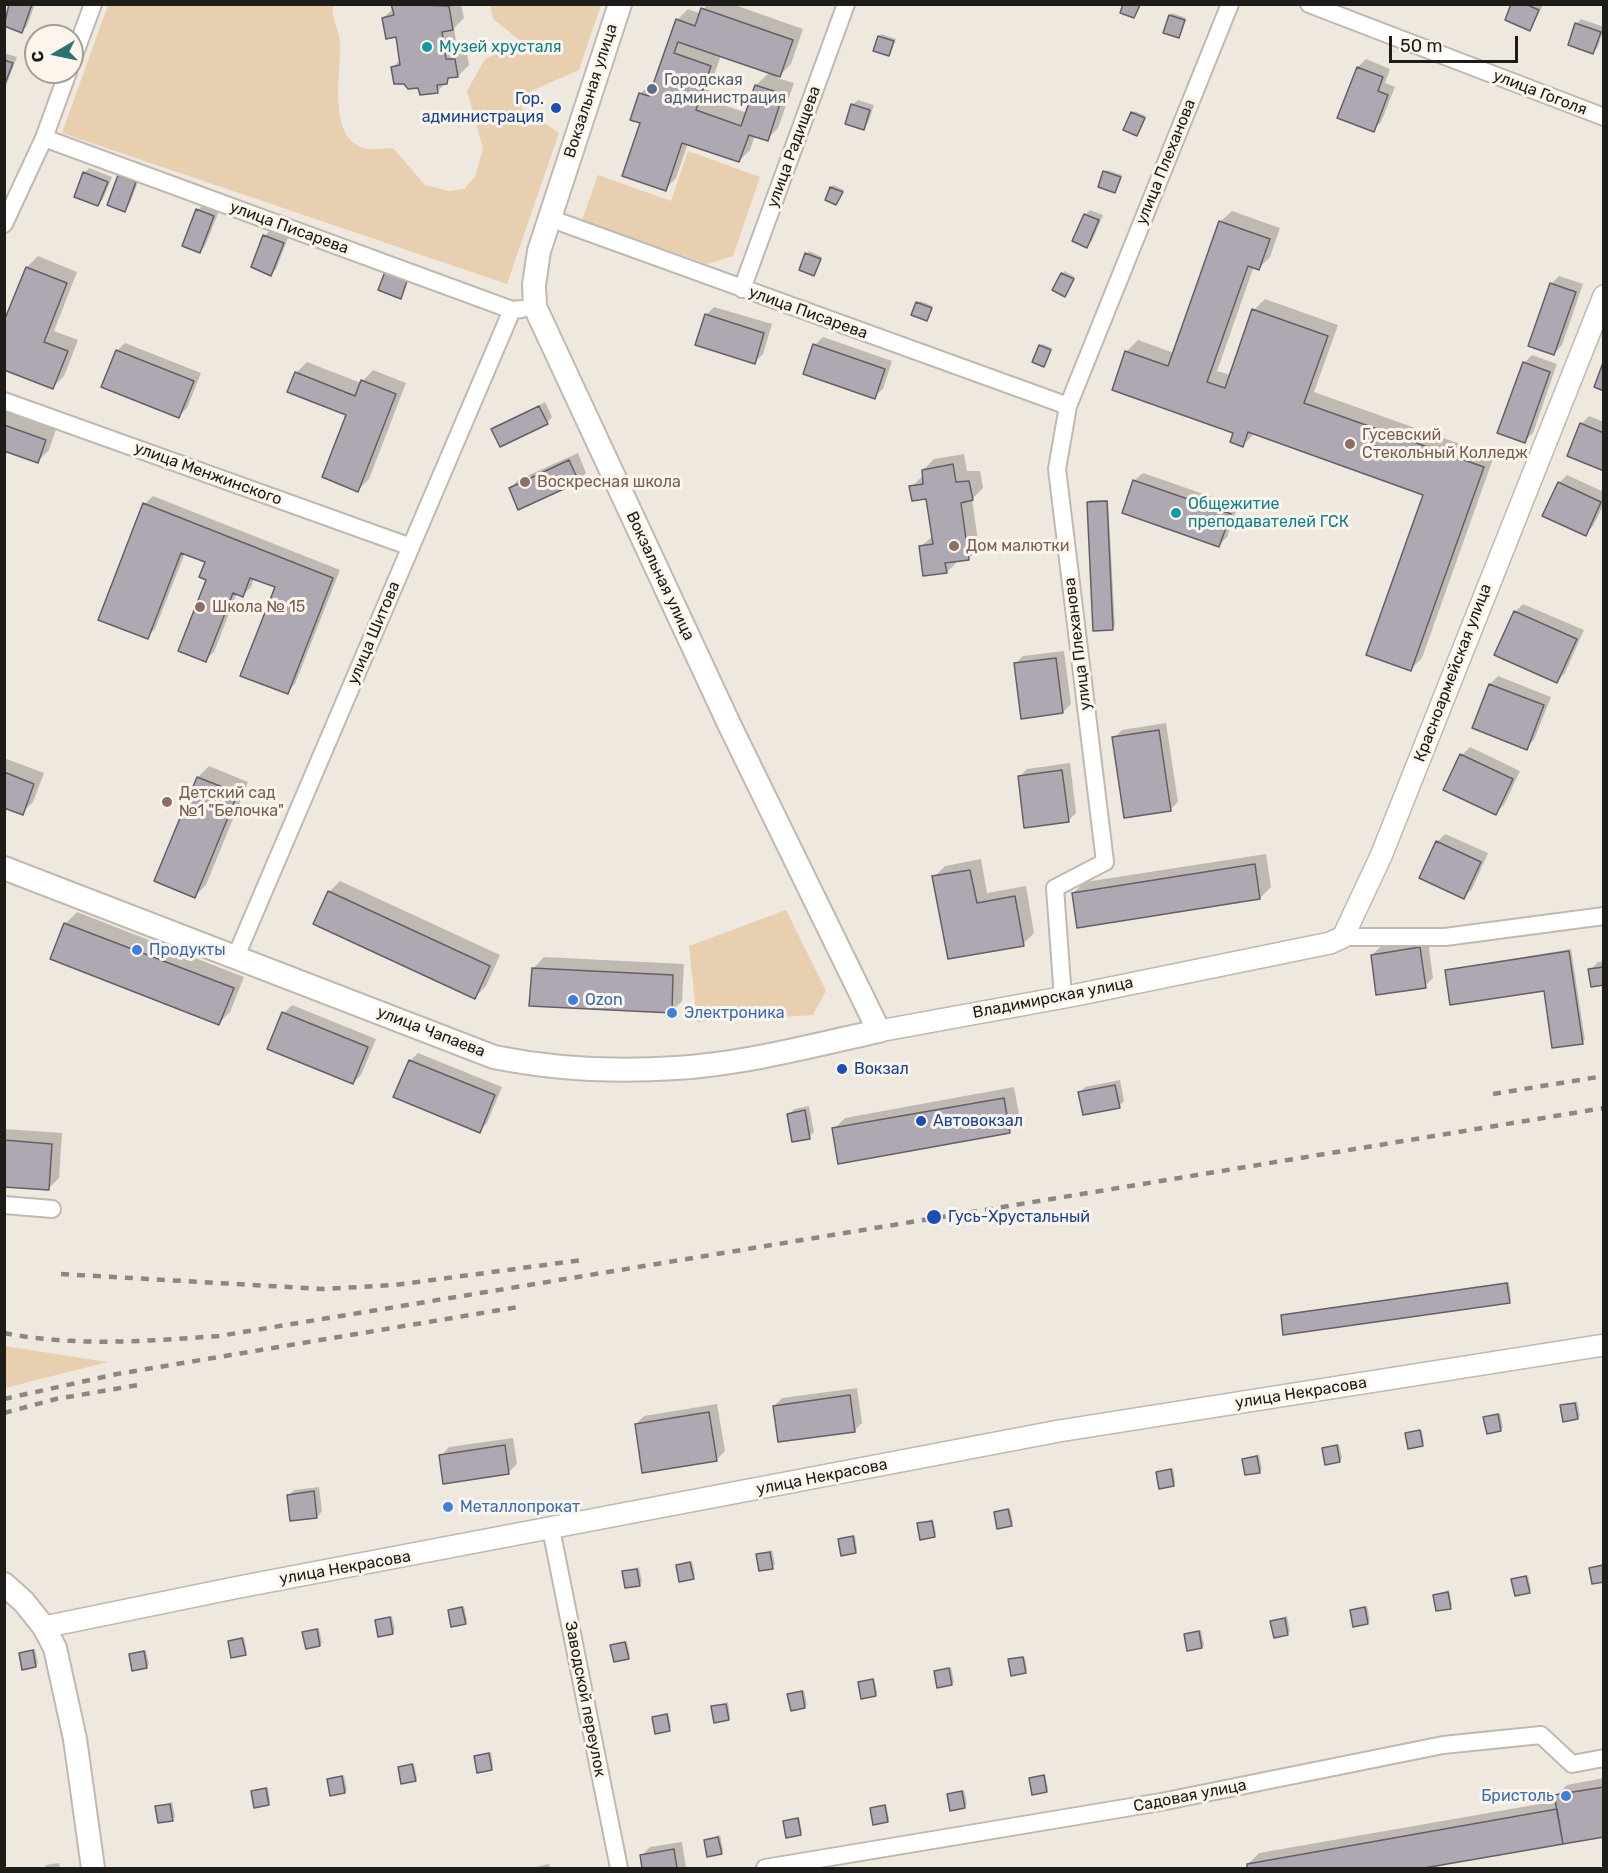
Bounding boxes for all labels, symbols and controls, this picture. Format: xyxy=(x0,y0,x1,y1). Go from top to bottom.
street label: Вокзальная улица xyxy=(560,21,622,161)
north arrow xyxy=(24,24,84,84)
scale bar xyxy=(1392,24,1521,62)
text: 50 m xyxy=(1400,35,1443,57)
place label: Музей хрусталя xyxy=(439,37,561,57)
marker: Музей хрусталя xyxy=(420,40,434,54)
text: С xyxy=(27,50,48,64)
street label: улица Гоголя xyxy=(1490,66,1590,120)
place label: Городская администрация xyxy=(664,70,786,108)
marker: Городская администрация xyxy=(645,82,659,96)
street label: улица Радищева xyxy=(763,84,825,210)
place label: Гор. администрация xyxy=(422,89,544,127)
street label: улица Плеханова xyxy=(1132,96,1200,228)
marker: Гор. администрация xyxy=(549,101,563,115)
street label: улица Писарева xyxy=(227,198,351,258)
street label: улица Писарева xyxy=(746,283,870,343)
place label: Гусевский Стекольный Колледж xyxy=(1362,425,1528,463)
marker: Гусевский Стекольный Колледж xyxy=(1343,437,1357,451)
street label: улица Менжинского xyxy=(132,438,284,510)
place label: Воскресная школа xyxy=(537,472,681,492)
marker: Воскресная школа xyxy=(518,475,532,489)
place label: Общежитие преподавателей ГСК xyxy=(1188,494,1349,532)
marker: Общежитие преподавателей ГСК xyxy=(1169,506,1183,520)
street label: Вокзальная улица xyxy=(622,509,698,643)
place label: Дом малютки xyxy=(966,536,1070,556)
marker: Дом малютки xyxy=(947,539,961,553)
street label: улица Плеханова xyxy=(1060,576,1096,712)
street label: улица Шитова xyxy=(344,579,404,687)
street label: Красноармейская улица xyxy=(1410,581,1496,765)
place label: Школа № 15 xyxy=(212,597,305,617)
marker: Школа № 15 xyxy=(193,600,207,614)
place label: Детский сад №1 "Белочка" xyxy=(179,783,284,821)
marker: Детский сад №1 "Белочка" xyxy=(160,795,174,809)
place label: Продукты xyxy=(149,940,226,960)
marker: Продукты xyxy=(130,943,144,957)
street label: Владимирская улица xyxy=(971,973,1135,1023)
place label: Ozon xyxy=(585,990,623,1010)
marker: Ozon xyxy=(566,993,580,1007)
street label: улица Чапаева xyxy=(374,1003,488,1061)
place label: Электроника xyxy=(684,1003,785,1023)
marker: Электроника xyxy=(665,1006,679,1020)
place label: Вокзал xyxy=(854,1059,909,1079)
marker: Вокзал xyxy=(835,1062,849,1076)
place label: Автовокзал xyxy=(933,1111,1023,1131)
marker: Автовокзал xyxy=(914,1114,928,1128)
place label: Гусь-Хрустальный xyxy=(948,1207,1090,1227)
marker: Гусь-Хрустальный xyxy=(925,1208,943,1226)
street label: улица Некрасова xyxy=(1234,1373,1368,1413)
street label: улица Некрасова xyxy=(755,1455,889,1499)
place label: Металлопрокат xyxy=(460,1497,580,1517)
marker: Металлопрокат xyxy=(441,1500,455,1514)
street label: улица Некрасова xyxy=(278,1547,412,1589)
street label: Заводской переулок xyxy=(560,1619,610,1779)
street label: Садовая улица xyxy=(1132,1776,1248,1816)
place label: Бристоль xyxy=(1481,1786,1554,1806)
marker: Бристоль xyxy=(1559,1789,1573,1803)

